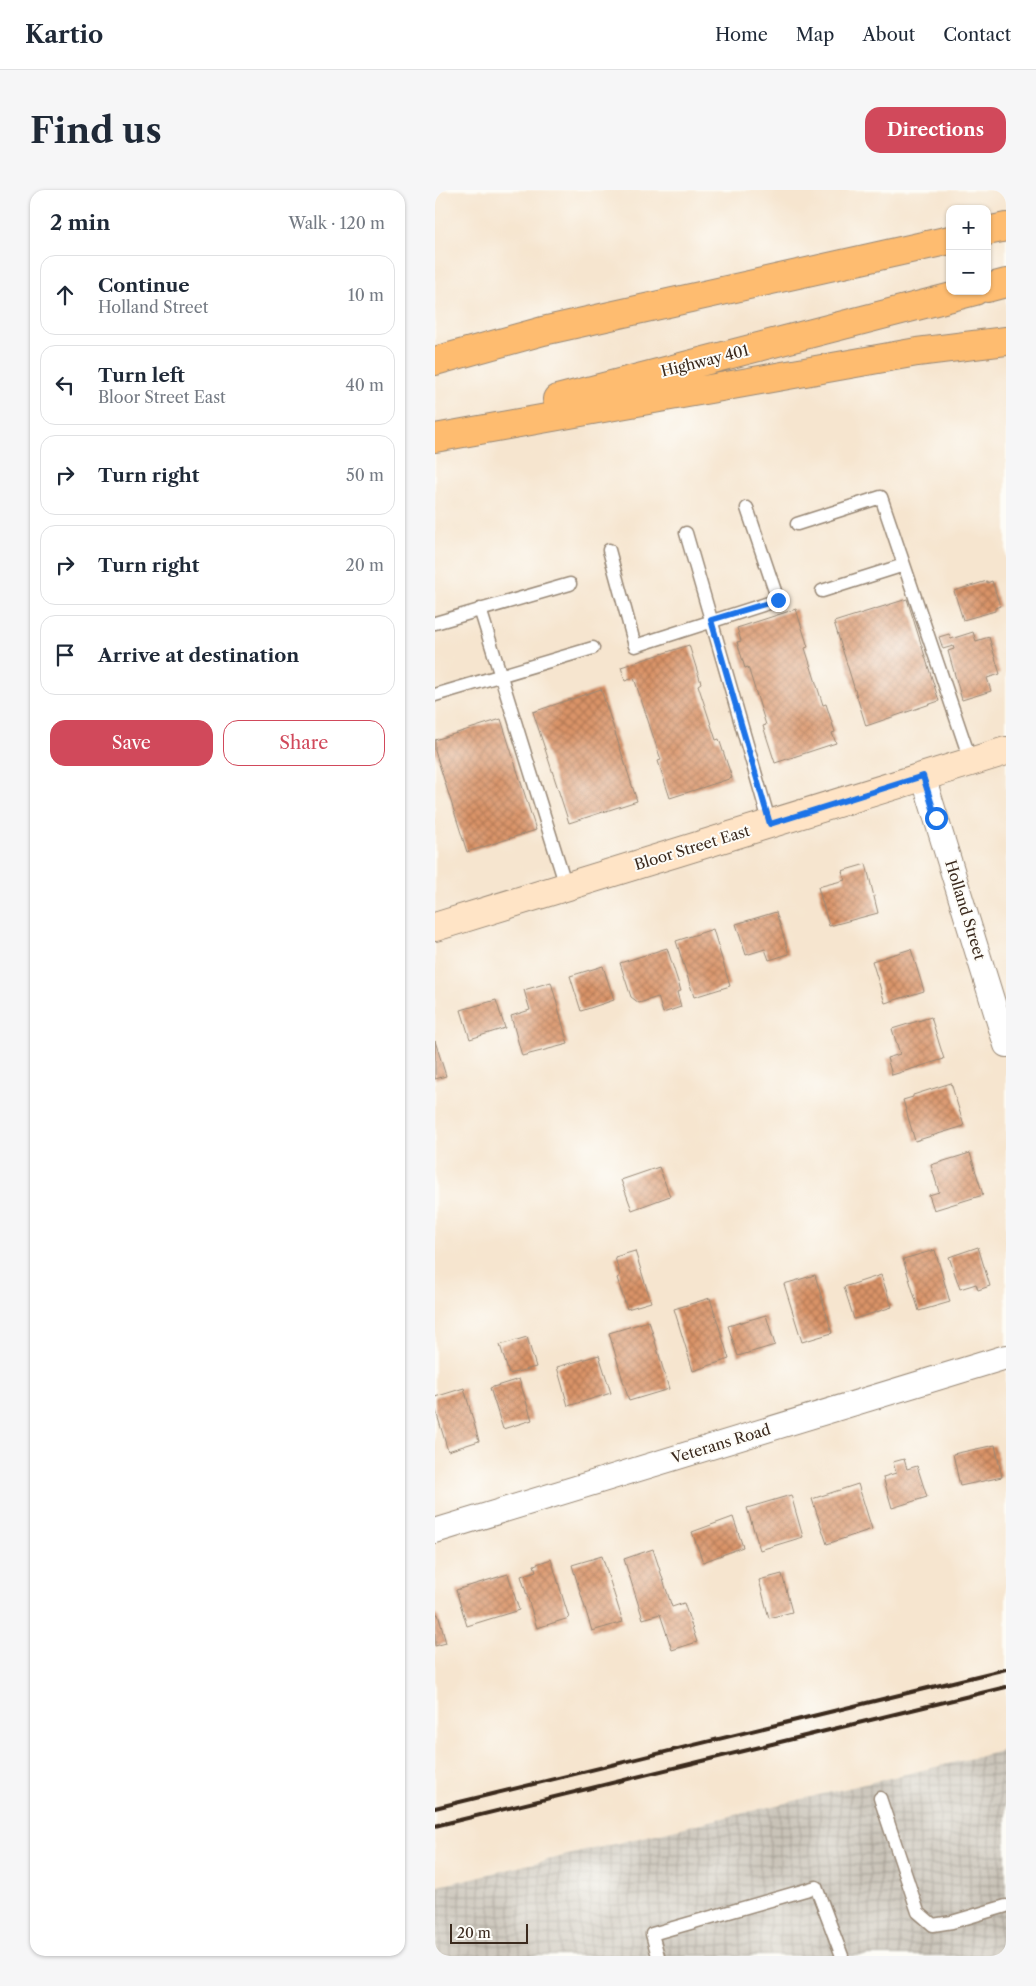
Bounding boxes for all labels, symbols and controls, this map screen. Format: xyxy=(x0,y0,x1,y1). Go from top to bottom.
text: Kartio xyxy=(25,20,103,49)
text: Home xyxy=(715,24,768,46)
text: Map xyxy=(796,24,834,46)
text: About xyxy=(862,24,915,46)
text: Contact xyxy=(943,24,1011,46)
button: Directions xyxy=(865,107,1006,153)
text: Find us xyxy=(30,109,162,152)
map controls xyxy=(946,205,991,295)
button: + xyxy=(946,205,991,250)
text: 2 min xyxy=(50,210,110,235)
text: Walk · 120 m xyxy=(289,213,385,233)
button: − xyxy=(946,250,991,295)
text: Continue xyxy=(98,274,190,297)
icon: ahead xyxy=(51,281,79,309)
text: 10 m xyxy=(348,285,384,305)
text: Holland Street xyxy=(98,297,208,317)
street label: Highway 401 xyxy=(659,340,752,381)
text: Turn left xyxy=(98,364,185,387)
icon: left xyxy=(51,371,79,399)
text: 40 m xyxy=(345,375,384,395)
text: Bloor Street East xyxy=(98,387,226,407)
icon: right xyxy=(51,461,79,489)
text: Turn right xyxy=(98,464,199,487)
text: 50 m xyxy=(346,465,384,485)
icon: right xyxy=(51,551,79,579)
text: Turn right xyxy=(98,554,199,577)
text: 20 m xyxy=(345,555,384,575)
route end xyxy=(767,589,790,612)
icon: arrive xyxy=(51,641,79,669)
text: Arrive at destination xyxy=(98,644,299,667)
button: Save xyxy=(50,720,213,766)
button: Share xyxy=(223,720,385,766)
route start xyxy=(925,807,948,830)
street label: Bloor Street East xyxy=(632,821,753,874)
street label: Holland Street xyxy=(941,858,990,963)
street label: Veterans Road xyxy=(668,1419,773,1468)
scale bar xyxy=(450,1921,527,1944)
text: 20 m xyxy=(457,1924,491,1942)

